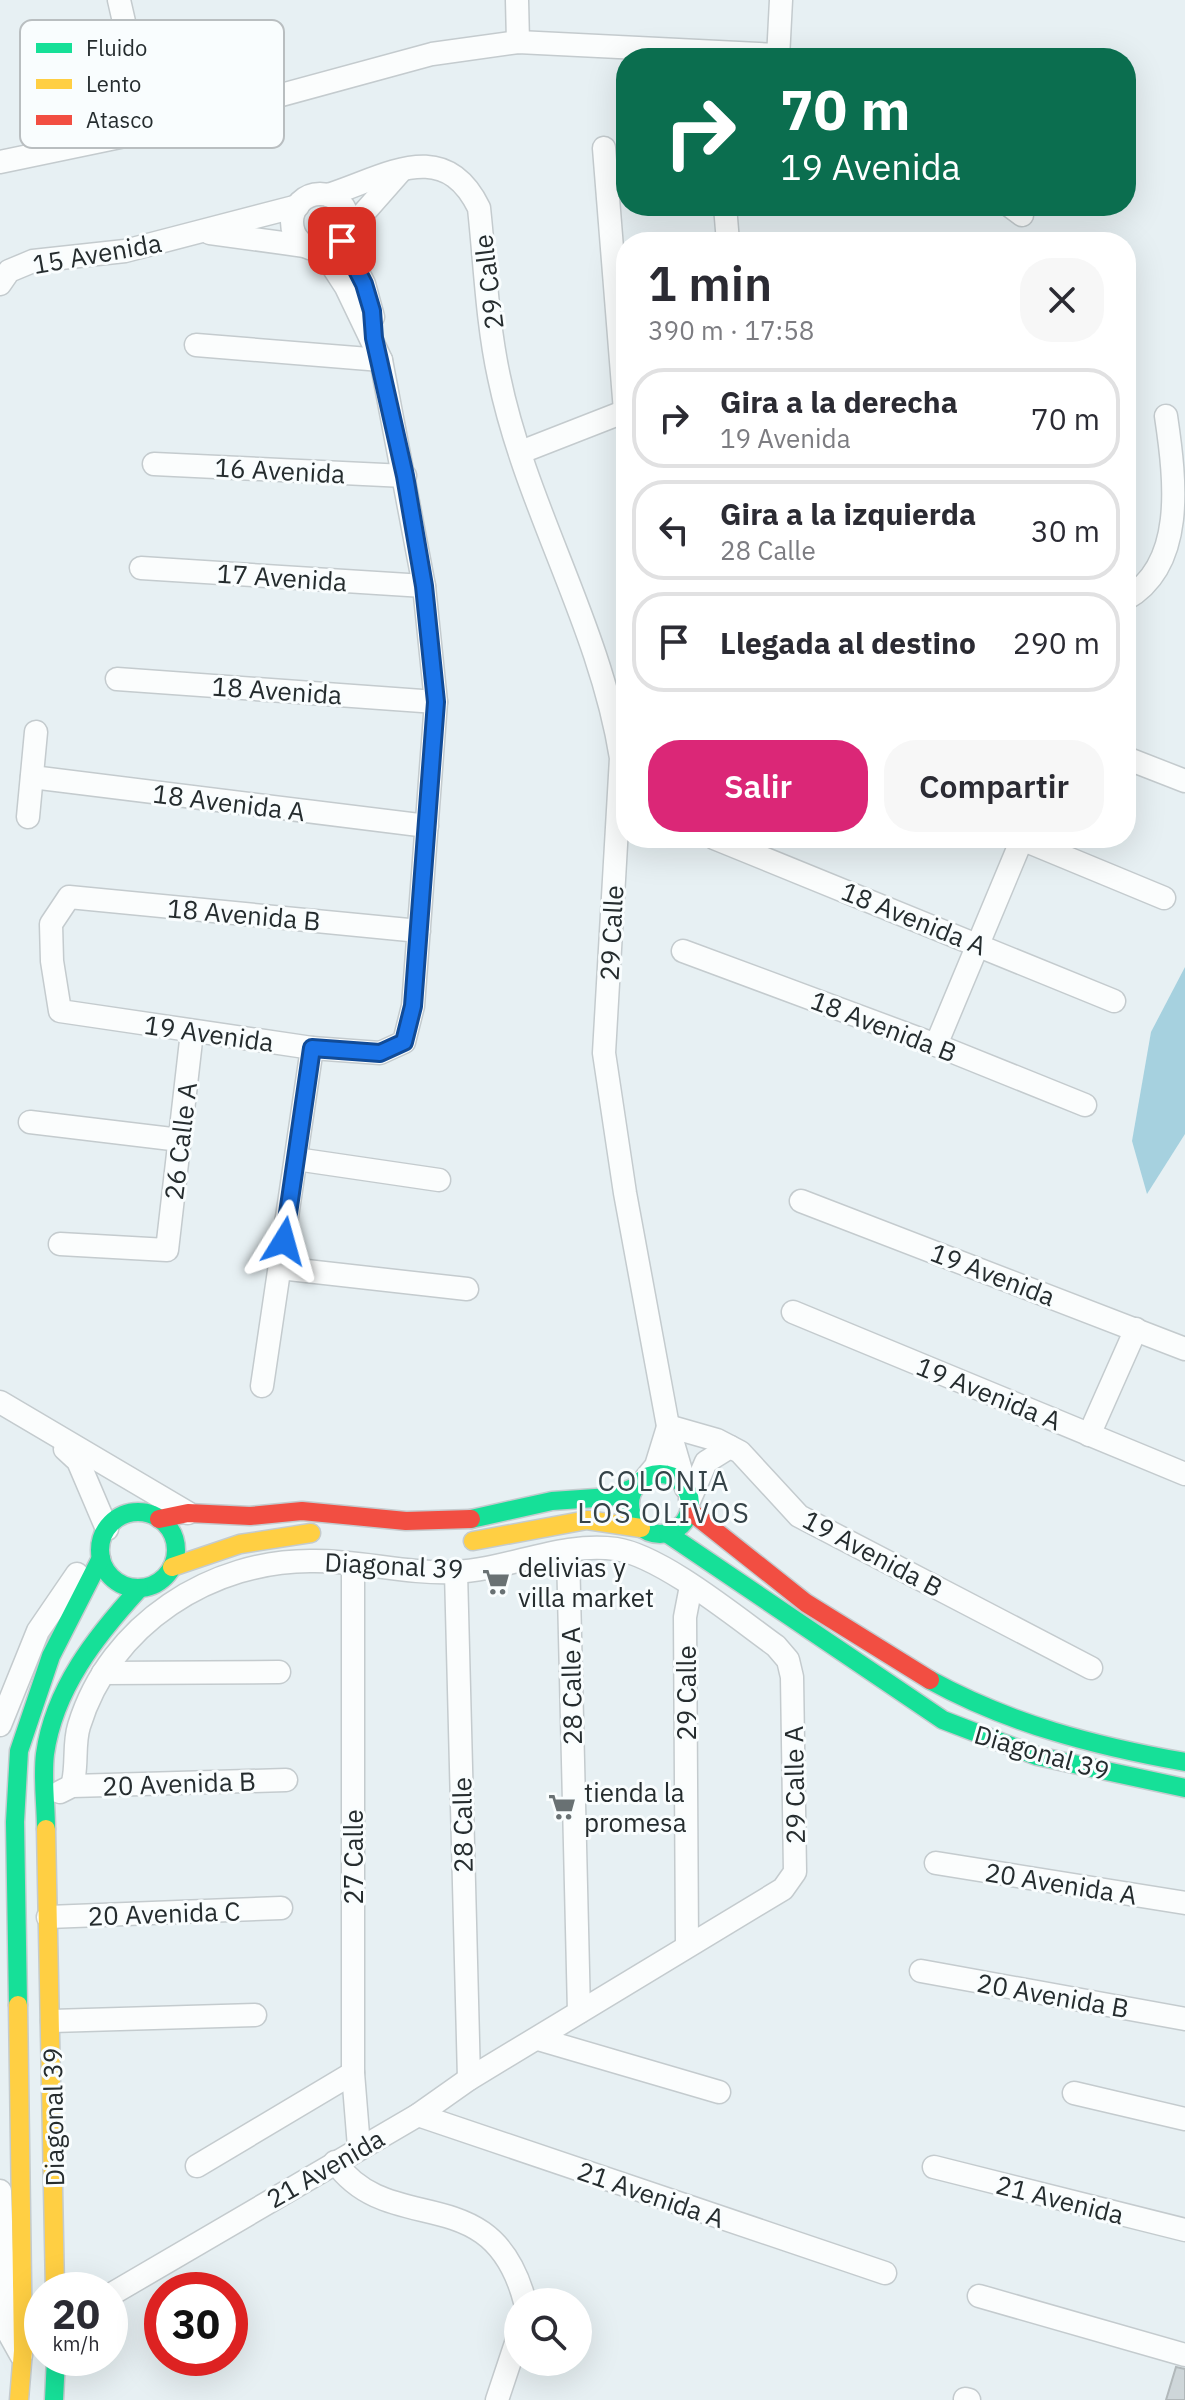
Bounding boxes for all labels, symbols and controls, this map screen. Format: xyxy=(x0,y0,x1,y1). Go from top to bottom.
legend xyxy=(20,20,284,148)
text: Fluido xyxy=(86,33,147,62)
text: Lento xyxy=(86,69,141,98)
text: 70 m xyxy=(780,73,910,145)
icon: right xyxy=(648,80,752,184)
text: Atasco xyxy=(86,105,153,134)
text: 19 Avenida xyxy=(780,143,961,190)
pin xyxy=(308,207,376,275)
icon: arrive xyxy=(320,219,364,263)
street label: 15 Avenida xyxy=(30,225,164,281)
street label: 29 Calle xyxy=(465,232,511,332)
text: 1 min xyxy=(648,252,772,314)
button: close xyxy=(1020,258,1104,342)
text: 390 m · 17:58 xyxy=(648,313,814,347)
text: Gira a la derecha xyxy=(720,382,958,421)
icon: right xyxy=(652,396,696,440)
text: 70 m xyxy=(1031,399,1100,438)
text: 19 Avenida xyxy=(720,421,851,455)
street label: 16 Avenida xyxy=(214,450,346,490)
text: Gira a la izquierda xyxy=(720,494,976,533)
icon: left xyxy=(652,508,696,552)
text: 30 m xyxy=(1031,511,1100,550)
text: 28 Calle xyxy=(720,533,816,567)
street label: 17 Avenida xyxy=(216,555,348,599)
icon: arrive xyxy=(652,620,696,664)
text: Llegada al destino xyxy=(720,623,976,662)
text: 290 m xyxy=(1013,623,1100,662)
street label: 18 Avenida xyxy=(211,668,343,712)
button: Salir xyxy=(648,740,868,832)
button: Compartir xyxy=(884,740,1104,832)
street label: 18 Avenida A xyxy=(151,776,308,828)
street label: 18 Avenida A xyxy=(837,874,992,963)
street label: 29 Calle xyxy=(592,884,630,982)
street label: 18 Avenida B xyxy=(166,890,322,938)
street label: 18 Avenida B xyxy=(806,983,962,1069)
street label: 19 Avenida xyxy=(142,1007,276,1059)
street label: 26 Calle A xyxy=(156,1080,204,1202)
position arrow xyxy=(242,1199,326,1283)
street label: 19 Avenida xyxy=(926,1235,1060,1313)
street label: 19 Avenida A xyxy=(912,1349,1067,1438)
district label: COLONIA LOS OLIVOS xyxy=(577,1462,751,1531)
street label: 19 Avenida B xyxy=(797,1502,949,1604)
street label: Diagonal 39 xyxy=(324,1544,464,1586)
place label: delivias y villa market xyxy=(518,1550,654,1614)
supermarket icon: delivias y villa market xyxy=(481,1567,511,1597)
street label: 28 Calle A xyxy=(553,1626,589,1746)
street label: 29 Calle xyxy=(669,1645,703,1741)
street label: Diagonal 39 xyxy=(970,1716,1114,1788)
street label: 29 Calle A xyxy=(776,1725,812,1845)
street label: 20 Avenida B xyxy=(102,1763,256,1803)
place label: tienda la promesa xyxy=(584,1775,687,1839)
street label: 28 Calle xyxy=(444,1777,480,1873)
supermarket icon: tienda la promesa xyxy=(547,1792,577,1822)
street label: 27 Calle xyxy=(336,1809,370,1905)
street label: 20 Avenida A xyxy=(983,1854,1140,1912)
street label: 20 Avenida C xyxy=(87,1893,241,1933)
street label: 20 Avenida B xyxy=(974,1965,1132,2025)
street label: Diagonal 39 xyxy=(35,2047,71,2187)
street label: 21 Avenida xyxy=(260,2121,390,2215)
street label: 21 Avenida A xyxy=(573,2153,729,2235)
street label: 21 Avenida xyxy=(993,2167,1128,2231)
speed limit sign: 30 xyxy=(144,2272,248,2376)
text: 20 xyxy=(52,2288,100,2340)
map controls xyxy=(504,2288,592,2376)
button: search xyxy=(504,2288,592,2376)
text: km/h xyxy=(52,2330,100,2357)

